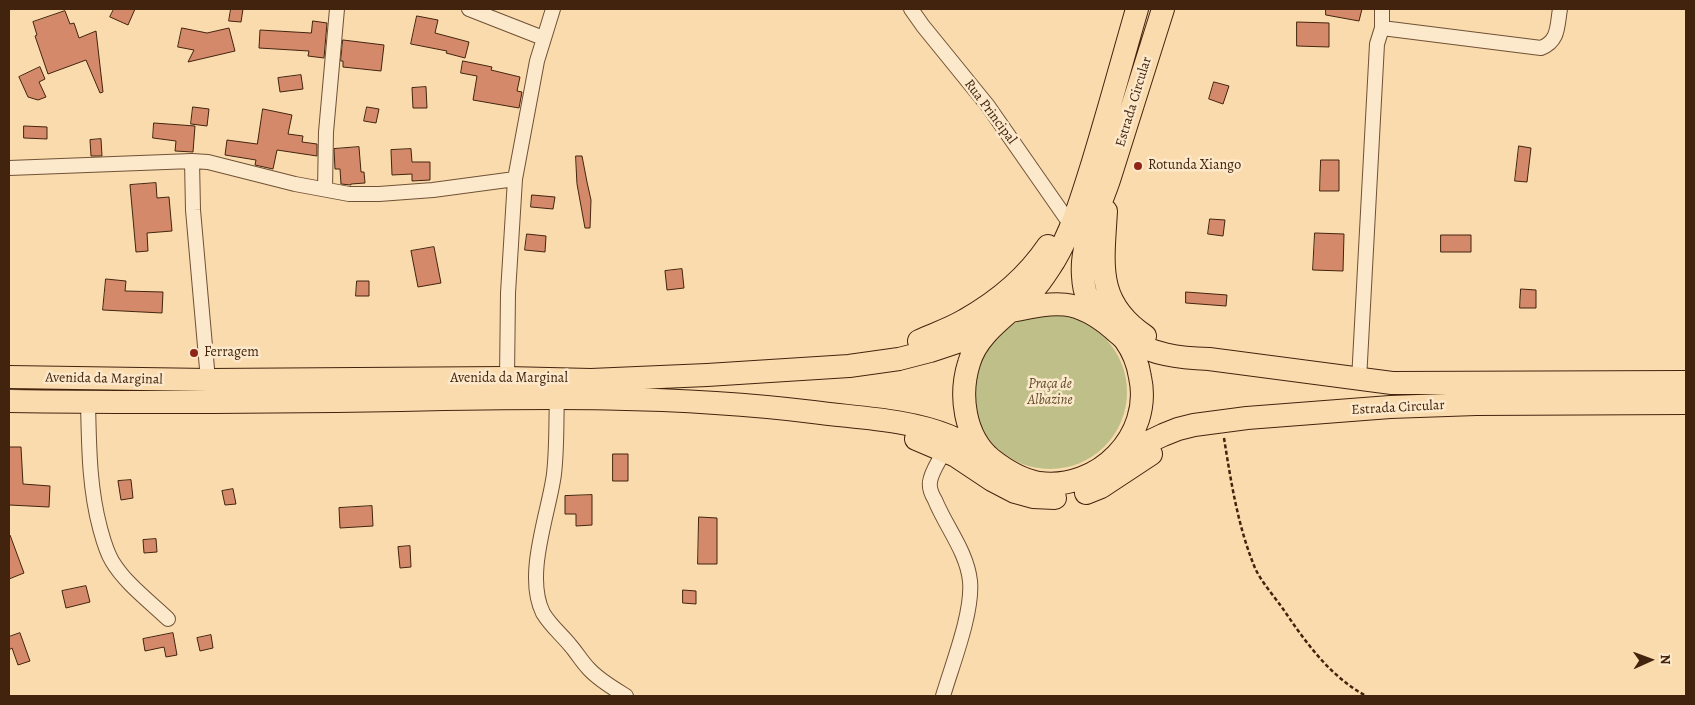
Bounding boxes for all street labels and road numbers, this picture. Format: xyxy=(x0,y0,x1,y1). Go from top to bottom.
street label: Estrada Circular xyxy=(1112,55,1156,149)
street label: Rua Principal xyxy=(960,76,1020,148)
street label: Avenida da Marginal xyxy=(45,370,163,388)
street label: Avenida da Marginal xyxy=(450,371,568,387)
street label: Estrada Circular xyxy=(1351,397,1445,419)

